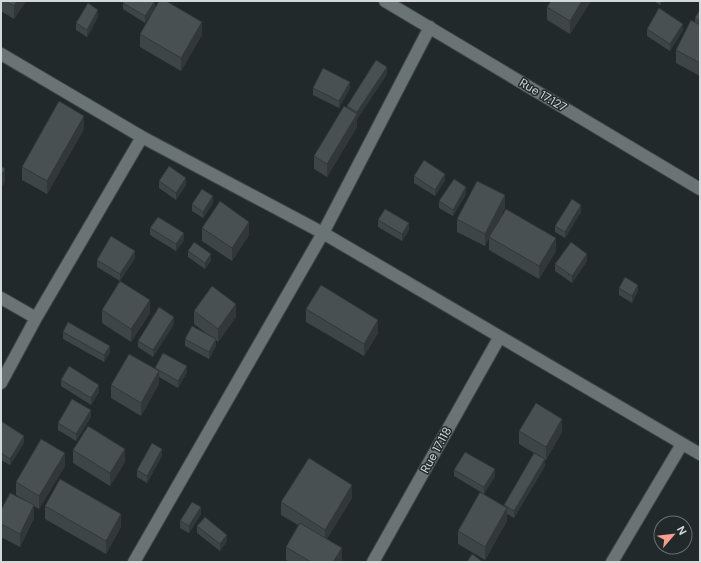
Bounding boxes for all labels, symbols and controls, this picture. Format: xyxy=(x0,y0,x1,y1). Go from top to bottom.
street label: Rue 17.127 xyxy=(516,75,570,115)
street label: Rue 17.118 xyxy=(417,424,455,476)
north arrow xyxy=(653,515,693,555)
text: N xyxy=(674,523,690,537)

